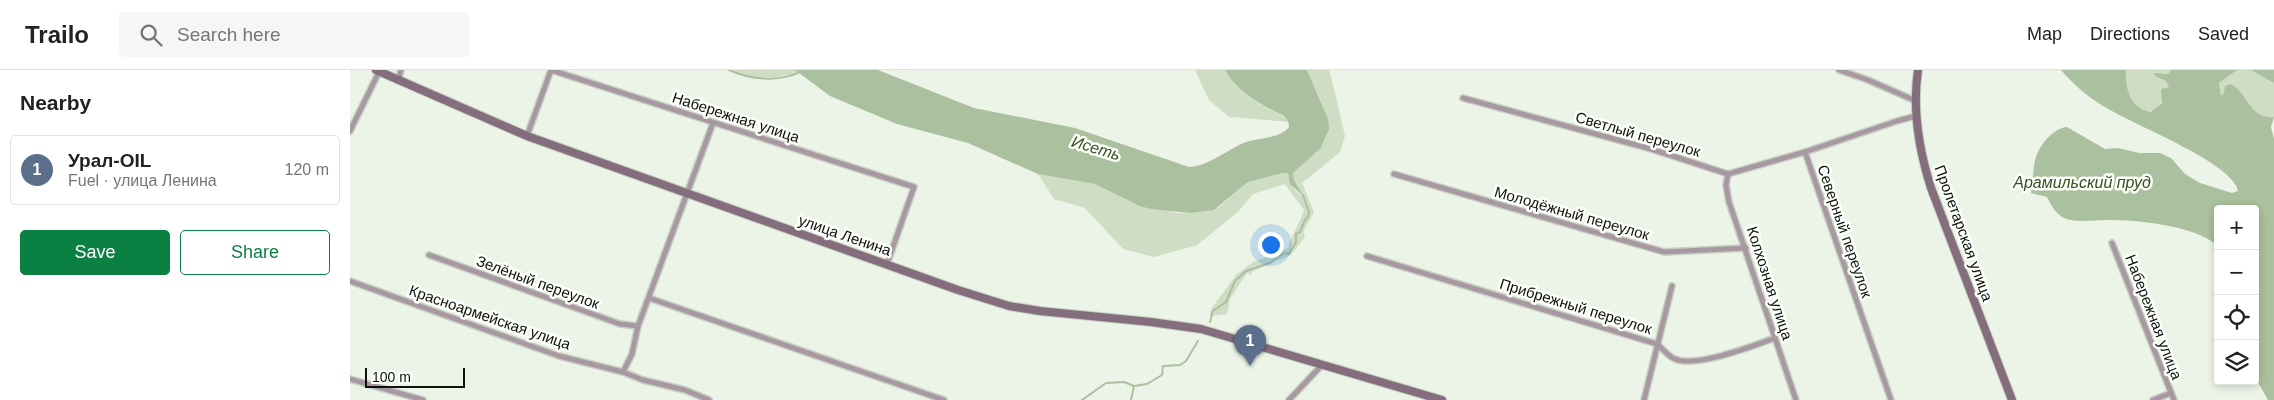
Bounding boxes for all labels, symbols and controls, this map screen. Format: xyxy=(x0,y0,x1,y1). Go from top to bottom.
search box xyxy=(119,12,469,57)
text: Trailo xyxy=(25,21,89,48)
icon: search xyxy=(137,21,165,49)
text: Search here xyxy=(177,24,281,45)
text: Map xyxy=(2027,24,2062,44)
text: Directions xyxy=(2090,24,2170,44)
text: Saved xyxy=(2198,24,2249,44)
street label: Набережная улица xyxy=(670,88,802,146)
text: Nearby xyxy=(20,91,91,114)
street label: Светлый переулок xyxy=(1574,108,1703,160)
water label: Исеть xyxy=(1070,133,1122,163)
text: Урал-OIL xyxy=(68,150,151,171)
text: 1 xyxy=(33,161,41,178)
text: 120 m xyxy=(285,161,329,178)
street label: Северный переулок xyxy=(1814,162,1876,300)
street label: Пролетарская улица xyxy=(1931,163,1997,304)
text: Fuel · улица Ленина xyxy=(68,172,217,189)
water label: Арамильский пруд xyxy=(2012,174,2151,191)
street label: Молодёжный переулок xyxy=(1493,183,1652,243)
map controls xyxy=(2214,205,2259,385)
button: + xyxy=(2214,205,2259,250)
street label: улица Ленина xyxy=(796,211,894,259)
street label: Колхозная улица xyxy=(1744,224,1797,342)
button: Save xyxy=(20,230,170,275)
button: Share xyxy=(180,230,330,275)
your location xyxy=(1258,232,1284,258)
button: − xyxy=(2214,250,2259,295)
street label: Зелёный переулок xyxy=(474,252,602,312)
street label: Набережная улица xyxy=(2122,252,2186,383)
street label: Прибрежный переулок xyxy=(1498,275,1655,337)
street label: Красноармейская улица xyxy=(407,281,574,353)
button: locate xyxy=(2214,295,2259,340)
pin: 1 xyxy=(1234,325,1266,366)
button: layers xyxy=(2214,340,2259,385)
scale bar xyxy=(365,365,465,388)
text: 100 m xyxy=(372,369,411,385)

